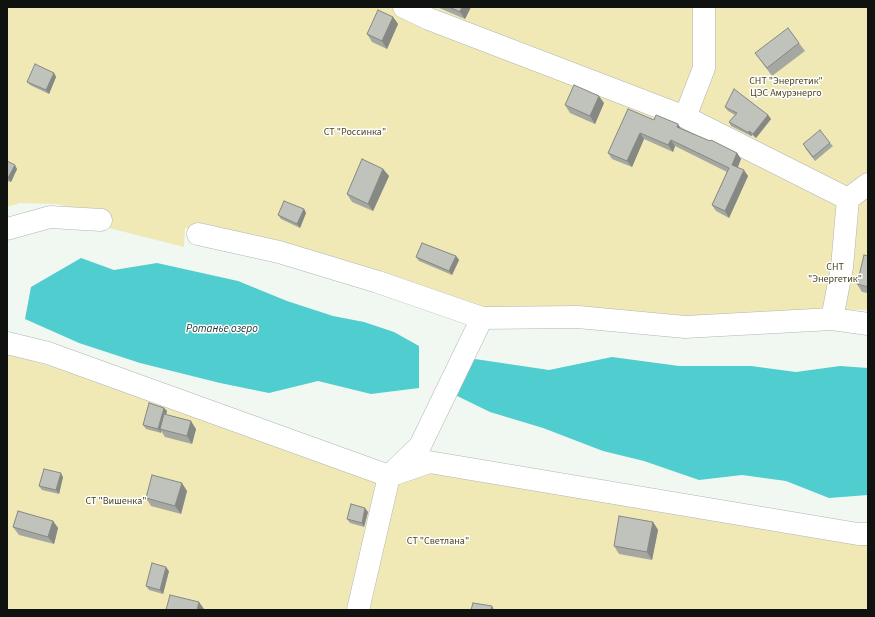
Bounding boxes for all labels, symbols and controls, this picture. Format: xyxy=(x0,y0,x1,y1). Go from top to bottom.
park label: СНТ "Энергетик" ЦЭС Амурэнерго xyxy=(749,76,823,100)
park label: СТ "Россинка" xyxy=(324,127,386,139)
park label: СНТ "Энергетик" xyxy=(808,262,862,286)
water label: Ротанье озеро xyxy=(186,323,258,337)
park label: СТ "Вишенка" xyxy=(86,496,146,508)
park label: СТ "Светлана" xyxy=(407,536,469,548)

